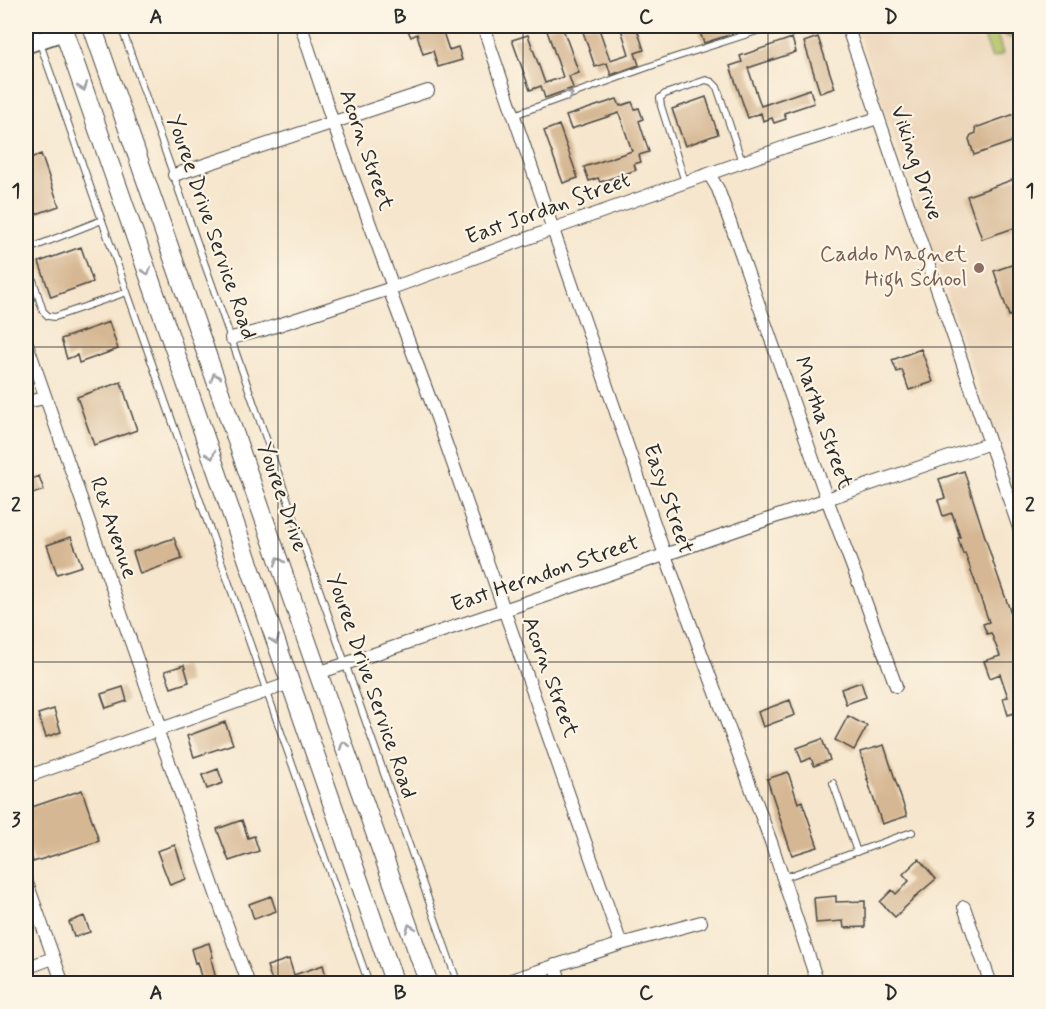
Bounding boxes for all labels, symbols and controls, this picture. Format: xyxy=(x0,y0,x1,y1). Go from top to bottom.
text: A xyxy=(149,4,163,31)
text: B xyxy=(394,4,407,31)
text: C xyxy=(639,4,654,31)
text: D xyxy=(884,4,898,31)
one-way arrow xyxy=(75,81,88,92)
street label: Acorn Street xyxy=(332,86,400,214)
one-way arrow xyxy=(563,90,574,103)
street label: Viking Drive xyxy=(882,102,949,224)
street label: Youree Drive Service Road xyxy=(159,111,263,343)
street label: East Jordan Street xyxy=(462,166,634,252)
text: 1 xyxy=(12,178,20,205)
text: 1 xyxy=(1026,178,1034,205)
place label: Caddo Magnet High School xyxy=(820,241,967,297)
marker: Caddo Magnet High School xyxy=(972,261,986,275)
one-way arrow xyxy=(139,265,152,276)
street label: Martha Street xyxy=(787,353,859,493)
one-way arrow xyxy=(209,372,222,383)
street label: Youree Drive xyxy=(250,438,314,556)
street label: Easy Street xyxy=(636,440,700,558)
one-way arrow xyxy=(203,449,216,460)
street label: Rex Avenue xyxy=(83,474,143,583)
text: 2 xyxy=(11,492,21,519)
text: 2 xyxy=(1025,492,1035,519)
street label: East Herndon Street xyxy=(447,529,643,619)
one-way arrow xyxy=(274,556,287,567)
street label: Youree Drive Service Road xyxy=(319,570,423,802)
street label: Acorn Street xyxy=(515,613,585,741)
one-way arrow xyxy=(267,634,280,644)
one-way arrow xyxy=(339,740,351,751)
text: 3 xyxy=(11,807,21,834)
text: 3 xyxy=(1025,807,1035,834)
one-way arrow xyxy=(404,924,417,934)
text: A xyxy=(149,980,163,1007)
text: B xyxy=(394,980,407,1007)
text: C xyxy=(639,980,654,1007)
text: D xyxy=(884,980,898,1007)

